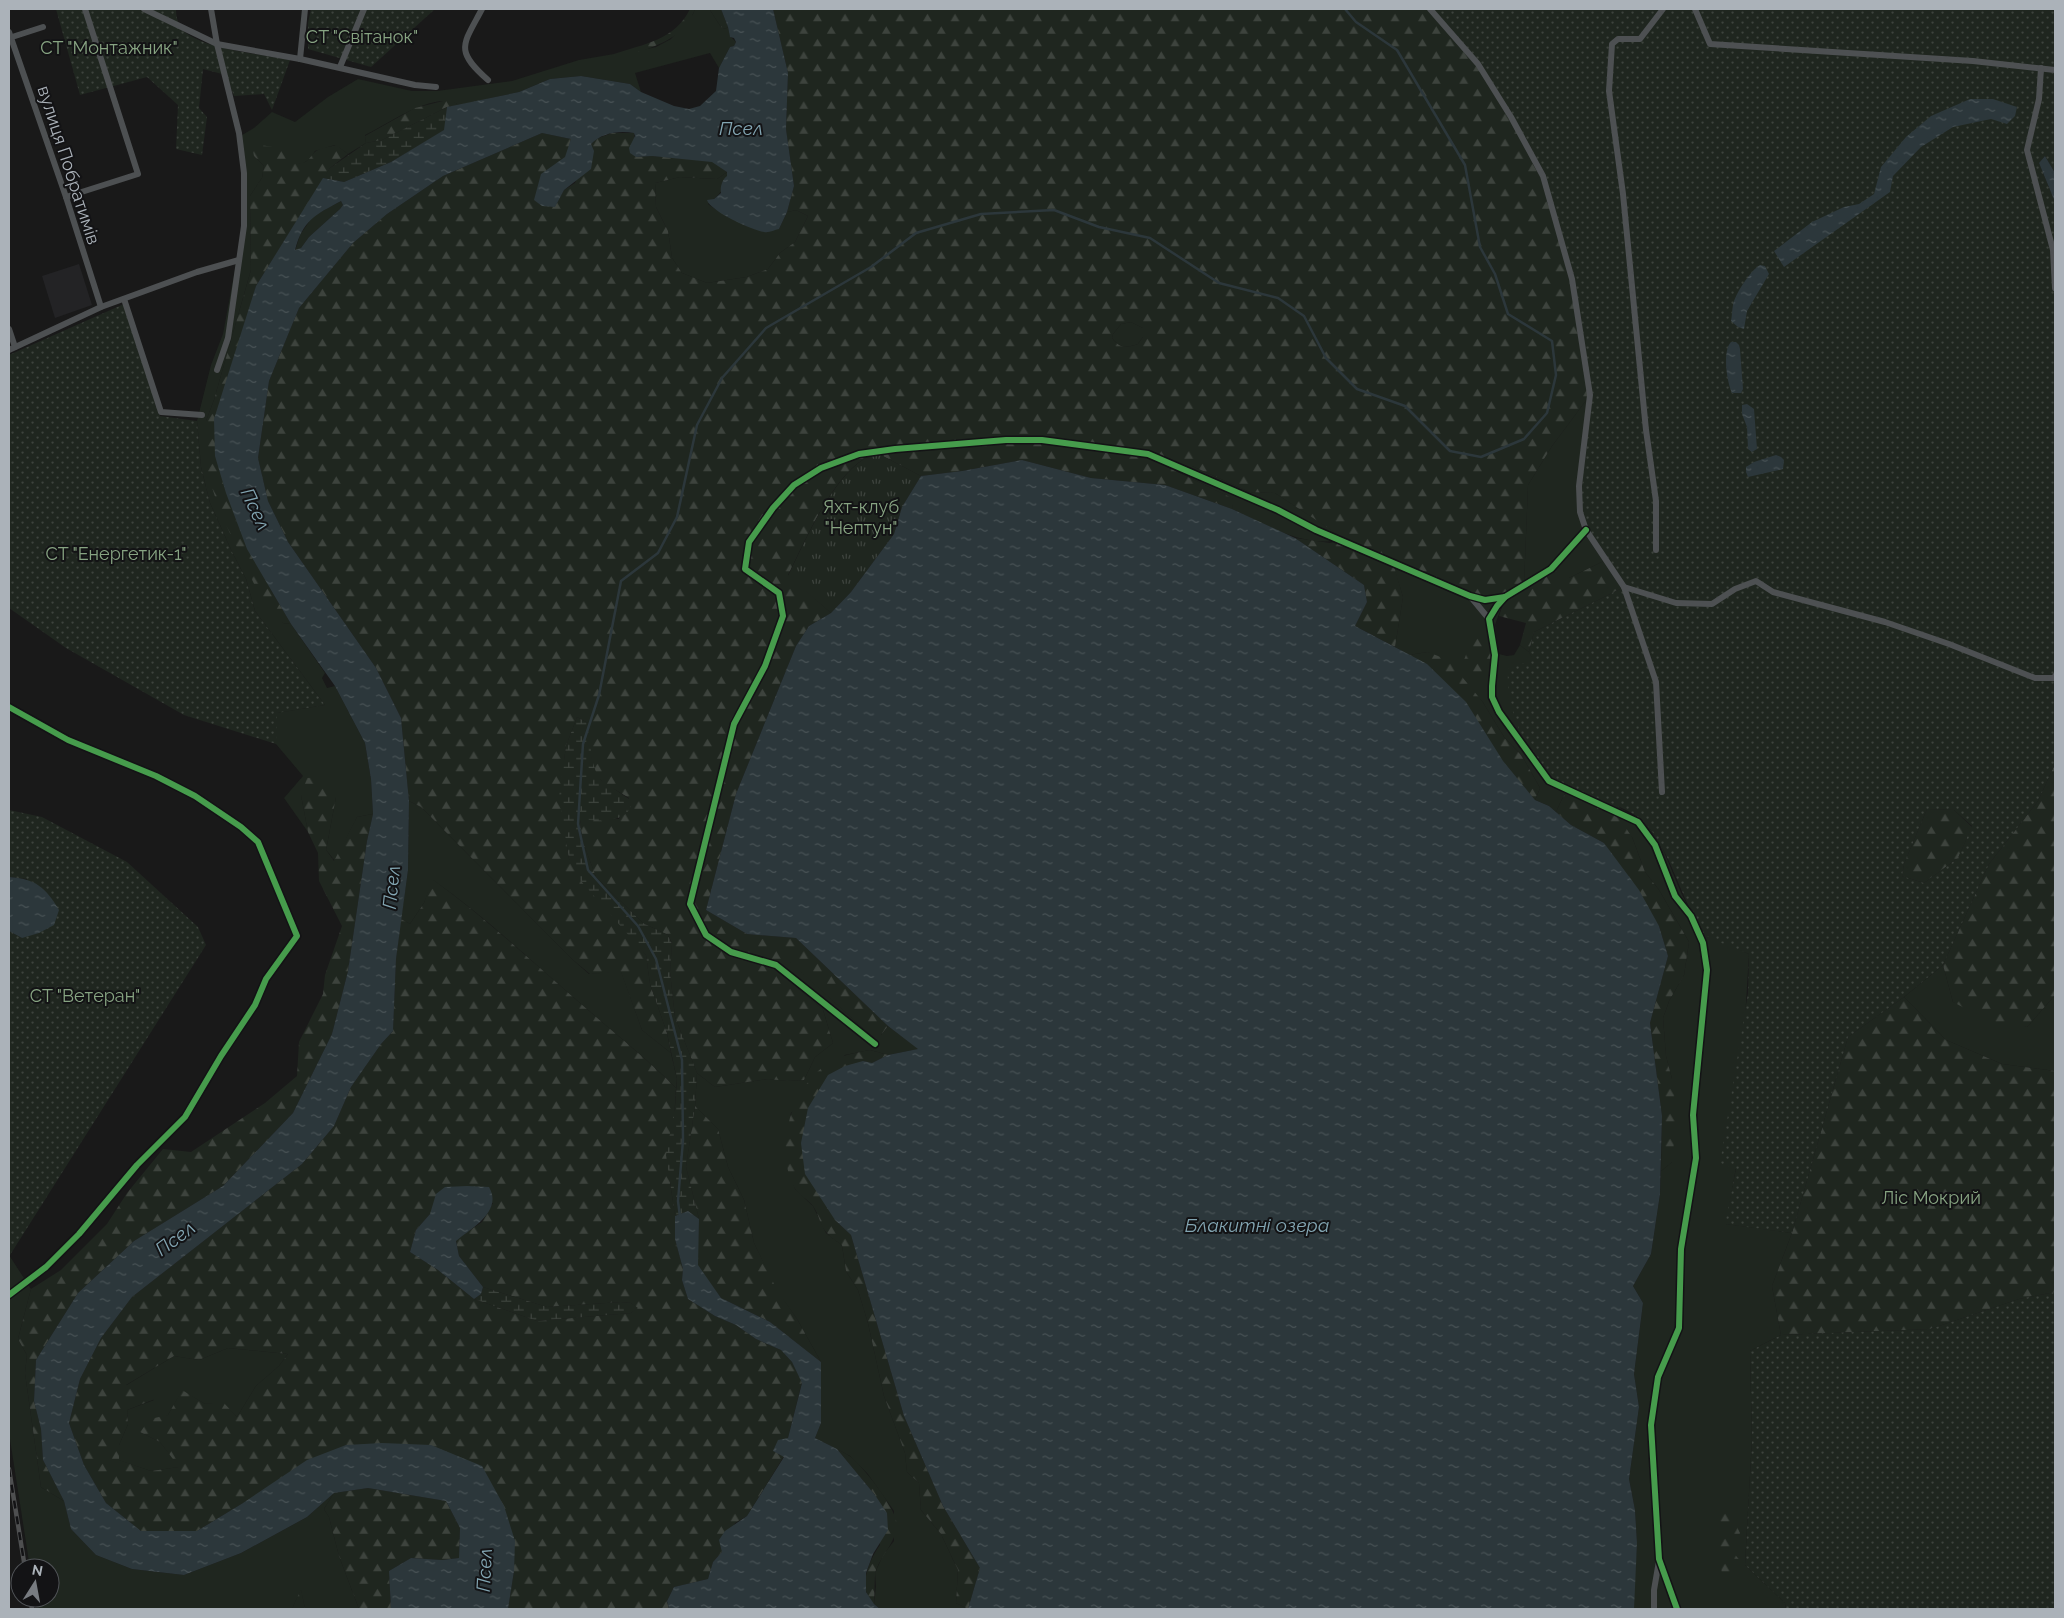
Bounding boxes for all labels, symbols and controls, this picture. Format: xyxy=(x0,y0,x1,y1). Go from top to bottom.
park label: СТ "Світанок" xyxy=(306,26,418,47)
park label: СТ "Монтажник" xyxy=(40,37,178,58)
street label: вулиця Побратимів xyxy=(33,83,105,247)
water label: Псел xyxy=(719,117,763,139)
water label: Псел xyxy=(237,484,275,534)
park label: Яхт-клуб "Нептун" xyxy=(823,496,899,538)
park label: СТ "Енергетик-1" xyxy=(45,543,187,564)
water label: Псел xyxy=(378,864,404,910)
park label: СТ "Ветеран" xyxy=(30,985,140,1006)
park label: Ліс Мокрий xyxy=(1881,1187,1981,1208)
water label: Блакитні озера xyxy=(1185,1214,1329,1236)
water label: Псел xyxy=(151,1216,199,1260)
water label: Псел xyxy=(472,1547,496,1593)
north arrow xyxy=(10,1558,60,1608)
text: N xyxy=(31,1561,44,1579)

